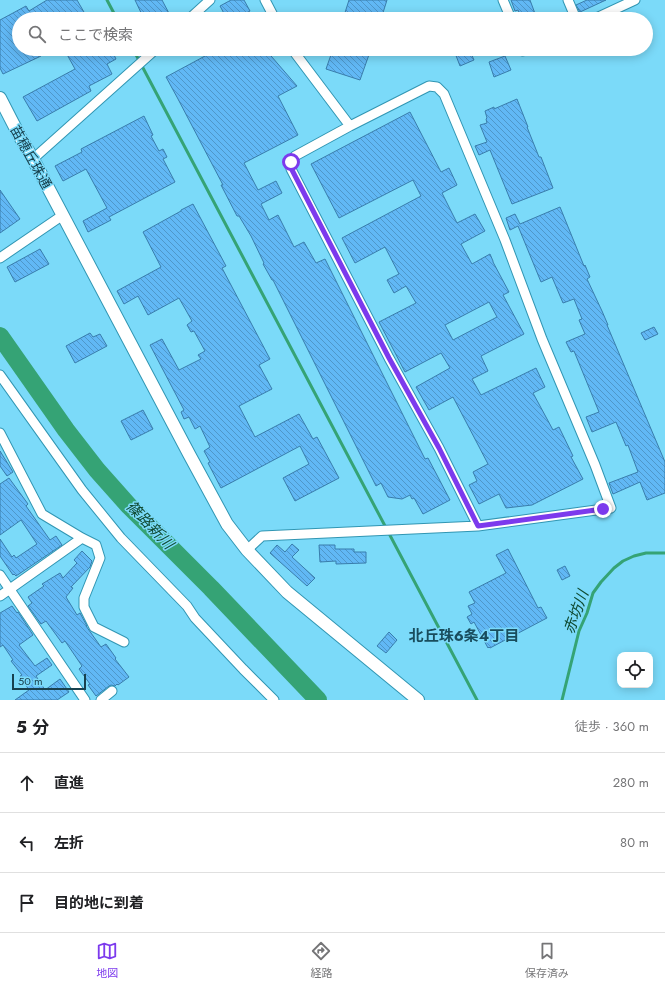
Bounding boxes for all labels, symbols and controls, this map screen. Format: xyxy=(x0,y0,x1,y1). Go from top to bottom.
search box xyxy=(12,12,653,56)
icon: search xyxy=(26,23,48,45)
text: ここで検索 xyxy=(58,24,133,46)
street label: 苗穂丘珠通 xyxy=(5,122,57,192)
route start xyxy=(282,153,300,171)
water label: 篠路新川 xyxy=(121,496,180,556)
route end xyxy=(594,500,612,518)
water label: 赤坊川 xyxy=(558,585,595,637)
district label: 北丘珠6条4丁目 xyxy=(409,625,519,647)
map controls xyxy=(617,652,653,688)
button: locate xyxy=(617,652,653,688)
scale bar xyxy=(12,672,86,691)
text: 50 m xyxy=(18,673,43,689)
text: 5 分 xyxy=(16,715,49,739)
text: 徒歩 · 360 m xyxy=(575,717,649,736)
icon: ahead xyxy=(16,772,38,794)
text: 直進 xyxy=(54,772,84,794)
text: 280 m xyxy=(613,773,649,792)
icon: left xyxy=(16,832,38,854)
text: 左折 xyxy=(54,832,84,854)
text: 80 m xyxy=(620,833,649,852)
icon: arrive xyxy=(16,892,38,914)
text: 目的地に到着 xyxy=(54,892,144,914)
tab: 地図 xyxy=(96,940,118,981)
tab: 経路 xyxy=(310,940,332,981)
tab: 保存済み xyxy=(525,940,569,981)

